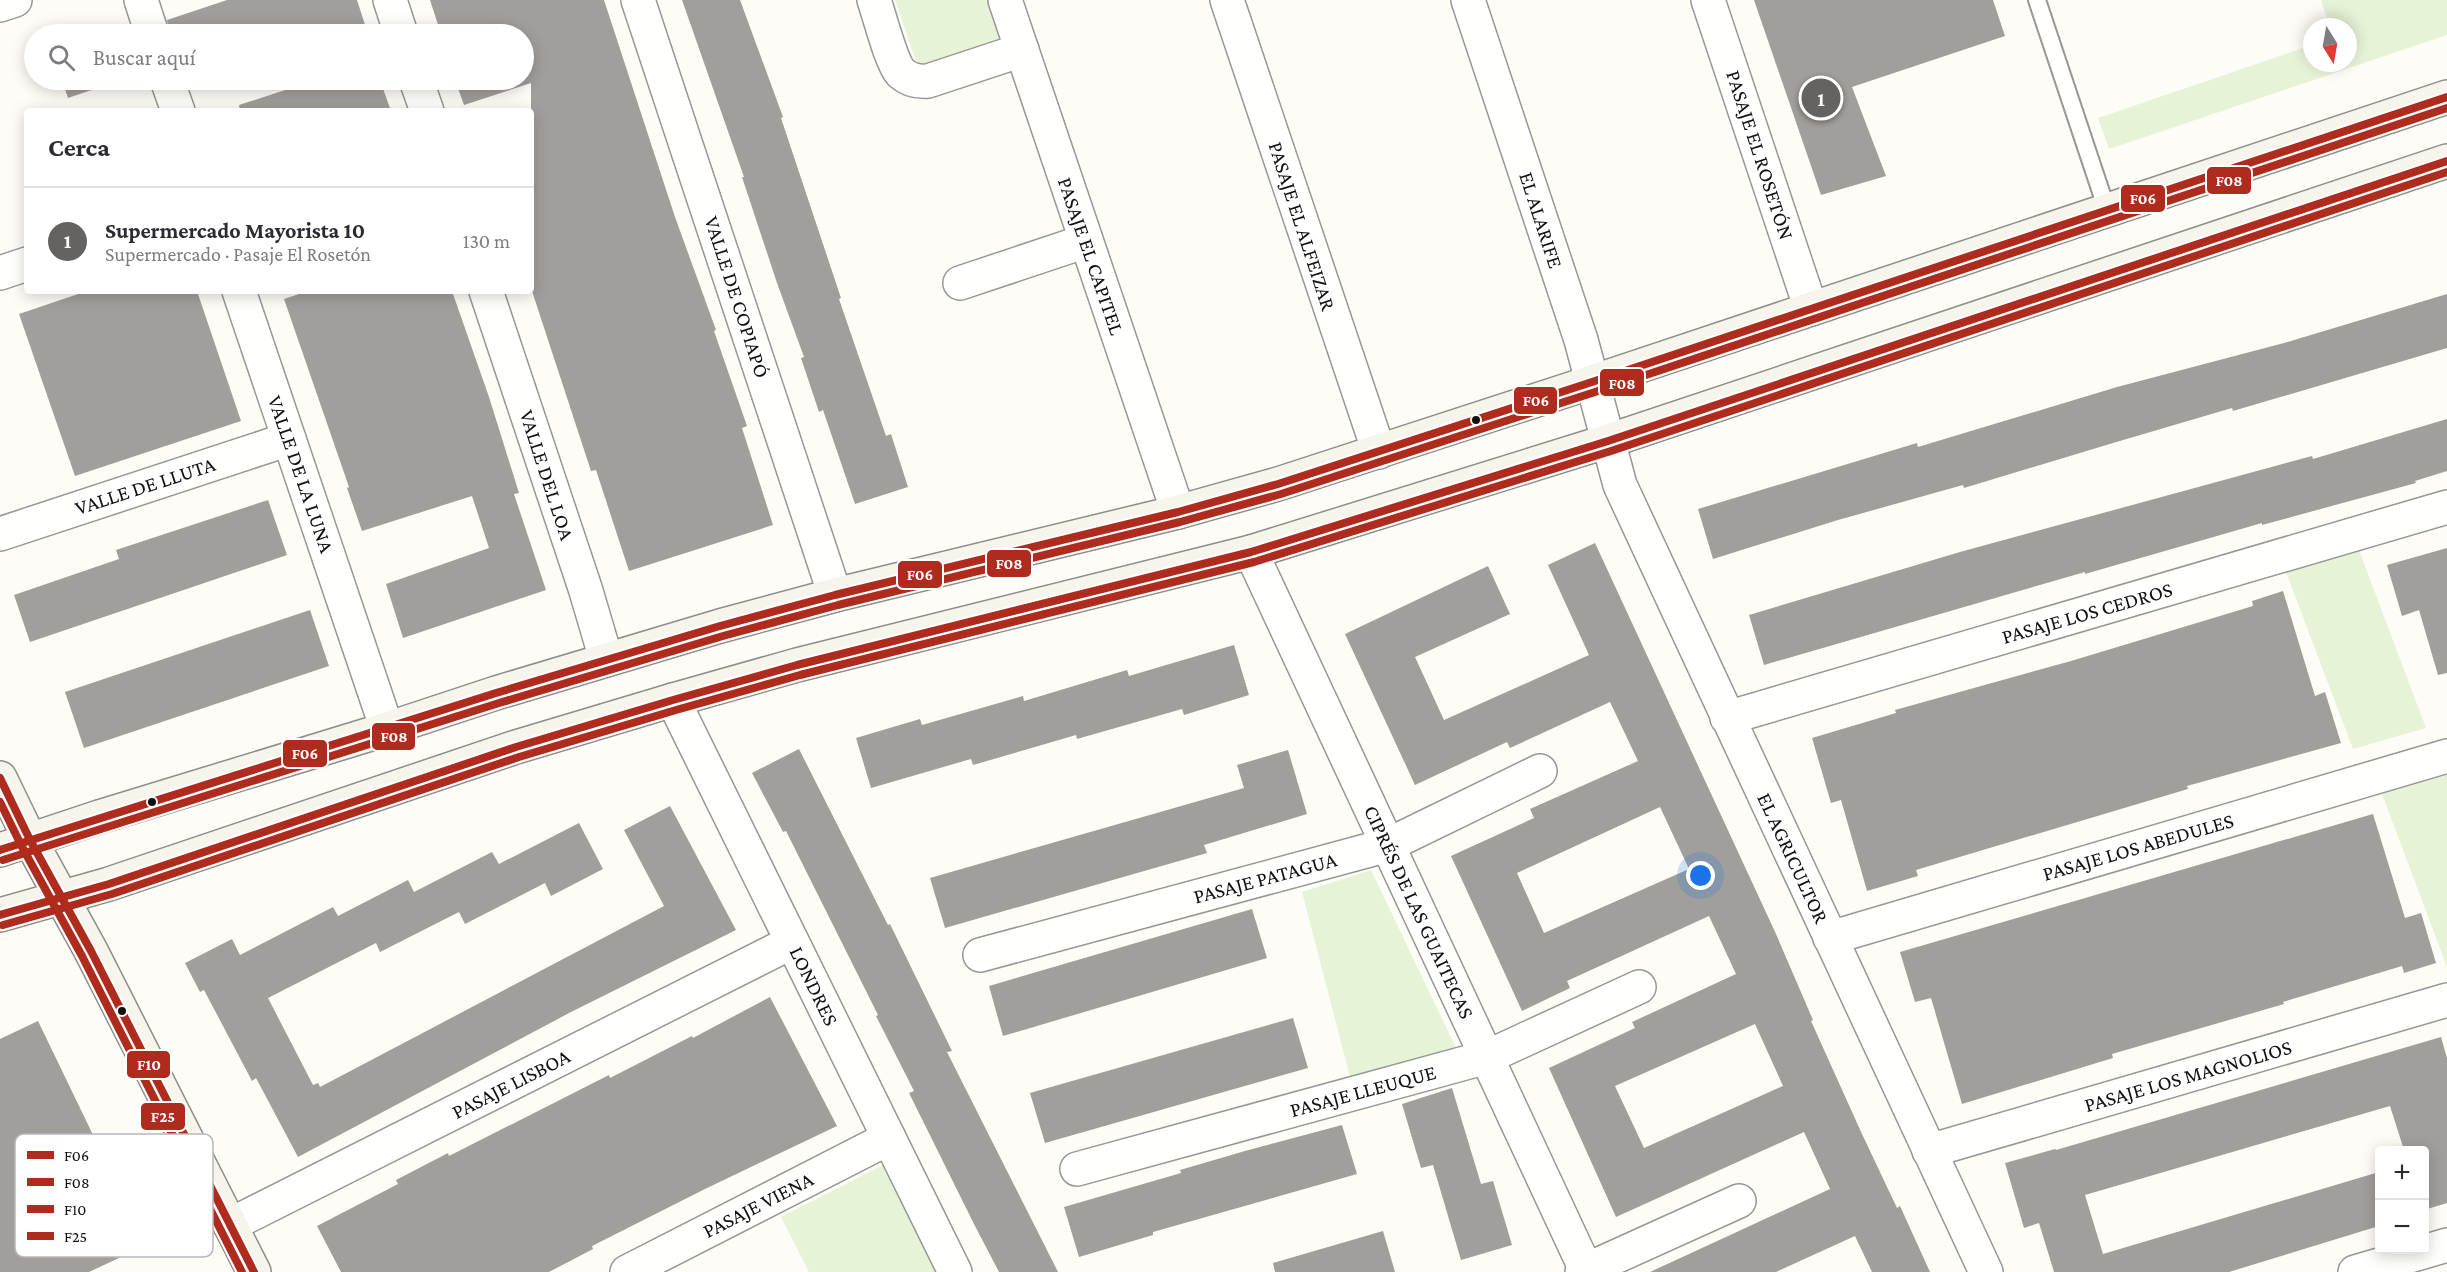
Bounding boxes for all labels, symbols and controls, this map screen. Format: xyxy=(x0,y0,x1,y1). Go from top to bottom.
north arrow xyxy=(2303,18,2357,72)
search box xyxy=(24,24,534,90)
icon: search xyxy=(45,41,78,74)
text: Buscar aquí xyxy=(93,45,195,70)
street label: PASAJE EL ROSETÓN xyxy=(1721,67,1799,243)
pin: 1 xyxy=(1802,76,1840,120)
text: Cerca xyxy=(48,133,110,162)
street label: PASAJE EL ALFEIZAR xyxy=(1263,139,1341,314)
line badge: F08 xyxy=(2206,166,2252,195)
street label: EL ALARIFE xyxy=(1514,169,1568,271)
text: F08 xyxy=(2215,172,2243,189)
street label: PASAJE EL CAPITEL xyxy=(1053,174,1129,339)
line badge: F06 xyxy=(2120,184,2166,213)
text: F06 xyxy=(2130,190,2156,207)
street label: VALLE DE COPIAPÓ xyxy=(700,213,774,381)
text: Supermercado Mayorista 10 xyxy=(105,218,365,243)
text: 1 xyxy=(64,230,71,252)
text: 130 m xyxy=(463,230,510,252)
text: Supermercado · Pasaje El Rosetón xyxy=(105,243,371,265)
line badge: F08 xyxy=(1599,368,1645,397)
text: F08 xyxy=(1608,375,1636,392)
line badge: F06 xyxy=(1513,386,1558,415)
street label: VALLE DE LA LUNA xyxy=(263,392,339,556)
text: F06 xyxy=(1523,392,1549,409)
street label: VALLE DEL LOA xyxy=(515,407,579,543)
unlabelled marker xyxy=(1470,414,1482,426)
street label: VALLE DE LLUTA xyxy=(72,452,218,520)
line badge: F08 xyxy=(986,549,1032,578)
text: F08 xyxy=(995,555,1023,572)
line badge: F06 xyxy=(897,560,943,589)
text: F06 xyxy=(907,566,933,583)
street label: PASAJE LOS CEDROS xyxy=(1999,577,2175,649)
line badge: F08 xyxy=(371,722,416,751)
text: F08 xyxy=(380,728,408,745)
line badge: F06 xyxy=(282,739,328,768)
text: F06 xyxy=(292,745,318,762)
street label: EL AGRICULTOR xyxy=(1752,789,1834,927)
unlabelled marker xyxy=(146,796,158,808)
street label: CIPRÉS DE LAS GUAITECAS xyxy=(1359,801,1479,1023)
street label: PASAJE LOS ABEDULES xyxy=(2040,808,2236,886)
street label: PASAJE PATAGUA xyxy=(1191,847,1339,909)
your location xyxy=(1686,861,1715,890)
street label: LONDRES xyxy=(785,942,844,1030)
unlabelled marker xyxy=(116,1005,128,1017)
street label: PASAJE LOS MAGNOLIOS xyxy=(2082,1035,2295,1117)
street label: PASAJE LISBOA xyxy=(448,1044,574,1124)
line badge: F10 xyxy=(126,1050,171,1079)
text: F10 xyxy=(137,1056,161,1073)
street label: PASAJE LLEUQUE xyxy=(1287,1060,1439,1122)
line badge: F25 xyxy=(140,1102,186,1131)
text: F25 xyxy=(151,1108,175,1125)
legend xyxy=(15,1134,213,1257)
map controls xyxy=(2375,1146,2429,1254)
button: + xyxy=(2375,1146,2429,1200)
text: F06 xyxy=(64,1147,89,1164)
street label: PASAJE VIENA xyxy=(699,1167,817,1243)
text: F08 xyxy=(64,1174,90,1191)
button: − xyxy=(2375,1200,2429,1254)
text: F10 xyxy=(64,1201,86,1218)
text: F25 xyxy=(64,1228,87,1245)

